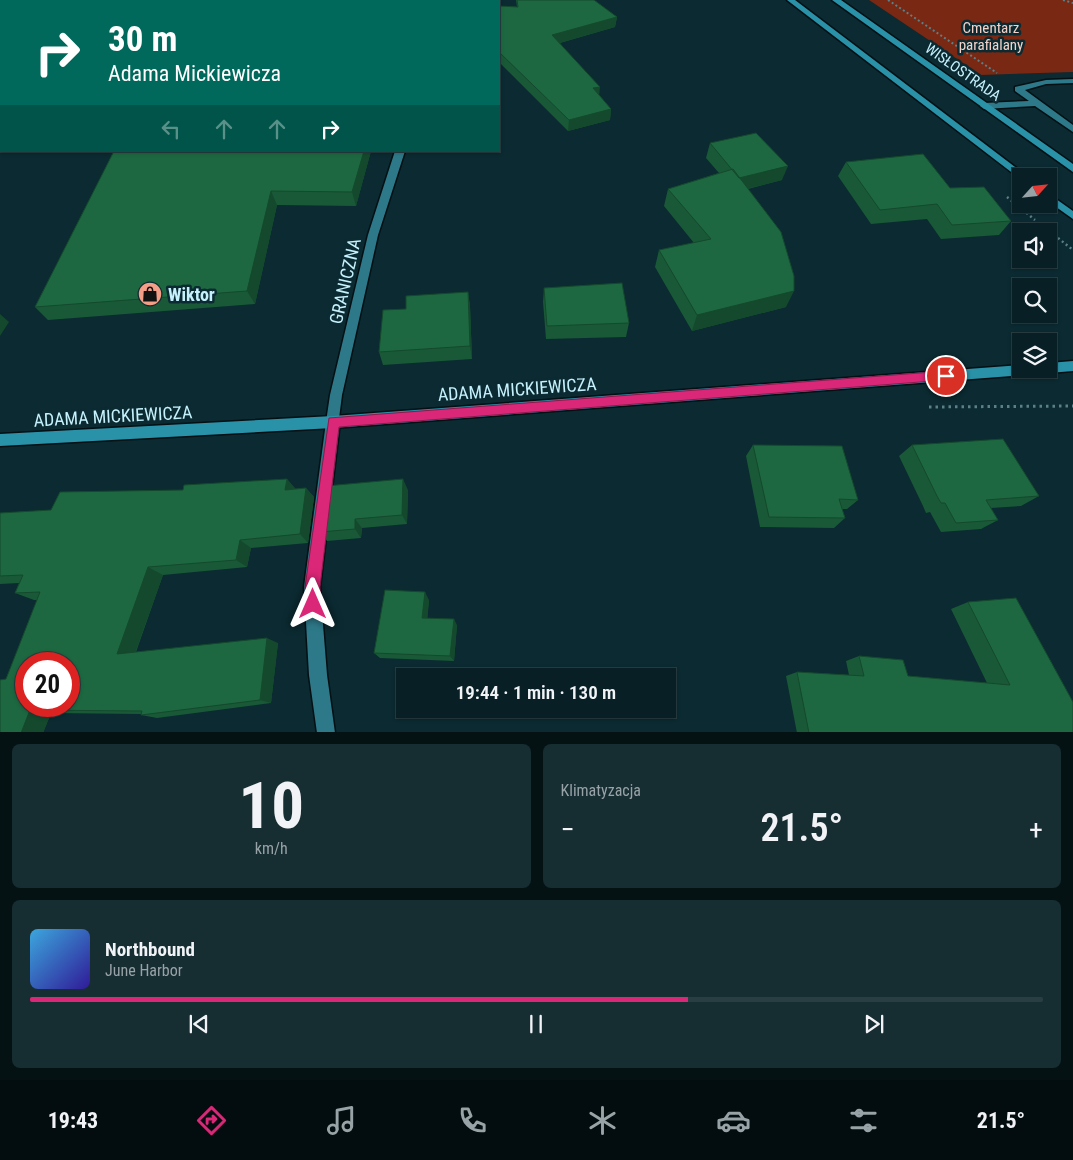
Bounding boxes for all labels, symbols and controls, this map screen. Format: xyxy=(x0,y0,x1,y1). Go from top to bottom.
text: 30 m xyxy=(108,19,177,60)
park label: Cmentarz parafialany xyxy=(959,19,1023,54)
icon: right xyxy=(25,20,90,85)
street label: WISŁOSTRADA xyxy=(922,39,1005,105)
text: Adama Mickiewicza xyxy=(108,61,281,86)
icon: left xyxy=(157,115,185,143)
icon: ahead xyxy=(210,115,238,143)
icon: ahead xyxy=(263,115,291,143)
icon: right xyxy=(316,115,344,143)
north arrow xyxy=(1012,168,1058,212)
map controls xyxy=(1012,168,1057,378)
button: sound xyxy=(1012,223,1057,268)
street label: GRANICZNA xyxy=(325,235,365,326)
button: search xyxy=(1012,278,1057,323)
shop icon: Wiktor xyxy=(137,281,163,307)
place label: Wiktor xyxy=(168,284,215,305)
button: layers xyxy=(1012,333,1057,378)
pin xyxy=(925,355,967,397)
icon: arrive xyxy=(932,362,960,390)
street label: ADAMA MICKIEWICZA xyxy=(437,373,598,405)
street label: ADAMA MICKIEWICZA xyxy=(33,401,194,431)
position arrow xyxy=(286,577,338,629)
speed limit sign: 20 xyxy=(15,652,80,717)
text: 19:44 · 1 min · 130 m xyxy=(456,681,616,704)
text: 10 xyxy=(238,768,304,844)
text: Klimatyzacja xyxy=(561,781,641,800)
text: 21.5° xyxy=(760,806,843,850)
text: − xyxy=(561,813,575,846)
text: + xyxy=(1029,813,1043,846)
text: km/h xyxy=(255,839,288,858)
text: Northbound xyxy=(105,938,195,961)
text: June Harbor xyxy=(105,961,183,980)
icon: previous xyxy=(185,1010,213,1038)
icon: pause xyxy=(522,1010,550,1038)
icon: next xyxy=(860,1010,888,1038)
icon: directions xyxy=(194,1103,229,1138)
icon: music xyxy=(324,1103,359,1138)
icon: phone xyxy=(455,1103,490,1138)
icon: climate xyxy=(585,1103,620,1138)
icon: car xyxy=(716,1103,751,1138)
icon: filters xyxy=(846,1103,881,1138)
text: 19:43 xyxy=(48,1108,98,1133)
text: 21.5° xyxy=(977,1108,1025,1133)

